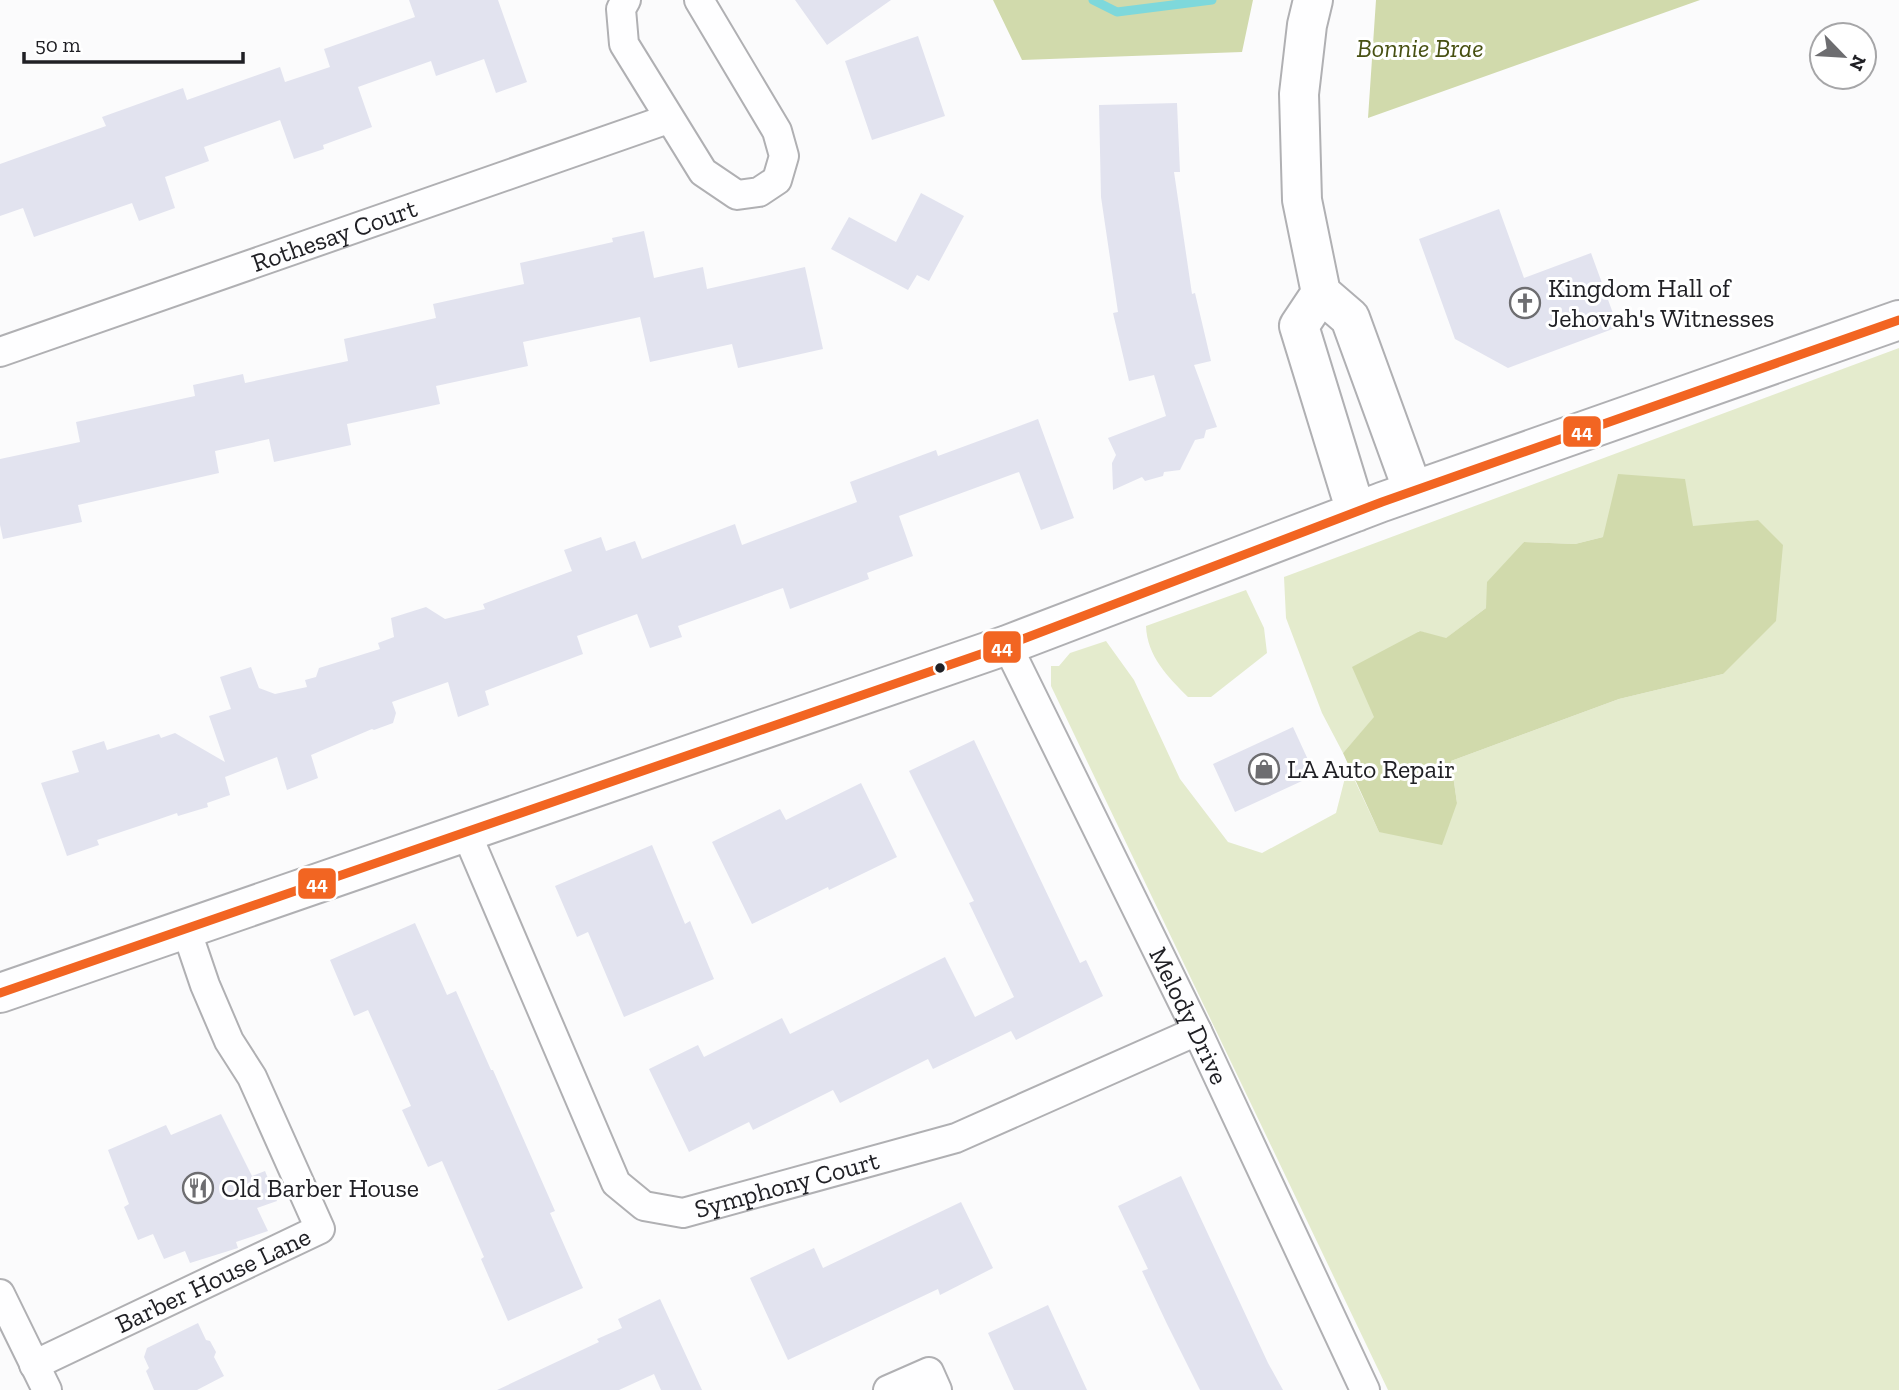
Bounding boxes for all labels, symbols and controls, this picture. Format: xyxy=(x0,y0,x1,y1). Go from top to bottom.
scale bar xyxy=(24,21,243,65)
north arrow xyxy=(1808,21,1878,91)
text: 50 m xyxy=(35,32,81,57)
park label: Bonnie Brae xyxy=(1356,32,1484,64)
text: N xyxy=(1844,52,1871,74)
street label: Rothesay Court xyxy=(247,192,421,279)
place label: Kingdom Hall of Jehovah's Witnesses xyxy=(1548,272,1775,334)
church icon: Kingdom Hall of Jehovah's Witnesses xyxy=(1508,286,1542,320)
line badge: 44 xyxy=(1562,415,1602,448)
text: 44 xyxy=(1571,420,1593,443)
line badge: 44 xyxy=(982,630,1022,664)
text: 44 xyxy=(991,636,1013,659)
unlabelled marker xyxy=(933,661,947,675)
shop icon: LA Auto Repair xyxy=(1247,752,1281,786)
place label: LA Auto Repair xyxy=(1287,753,1455,785)
line badge: 44 xyxy=(297,867,337,900)
text: 44 xyxy=(306,872,328,895)
street label: Melody Drive xyxy=(1142,942,1236,1090)
street label: Symphony Court xyxy=(691,1144,883,1225)
restaurant icon: Old Barber House xyxy=(181,1171,215,1205)
place label: Old Barber House xyxy=(221,1172,419,1204)
street label: Barber House Lane xyxy=(110,1220,315,1340)

